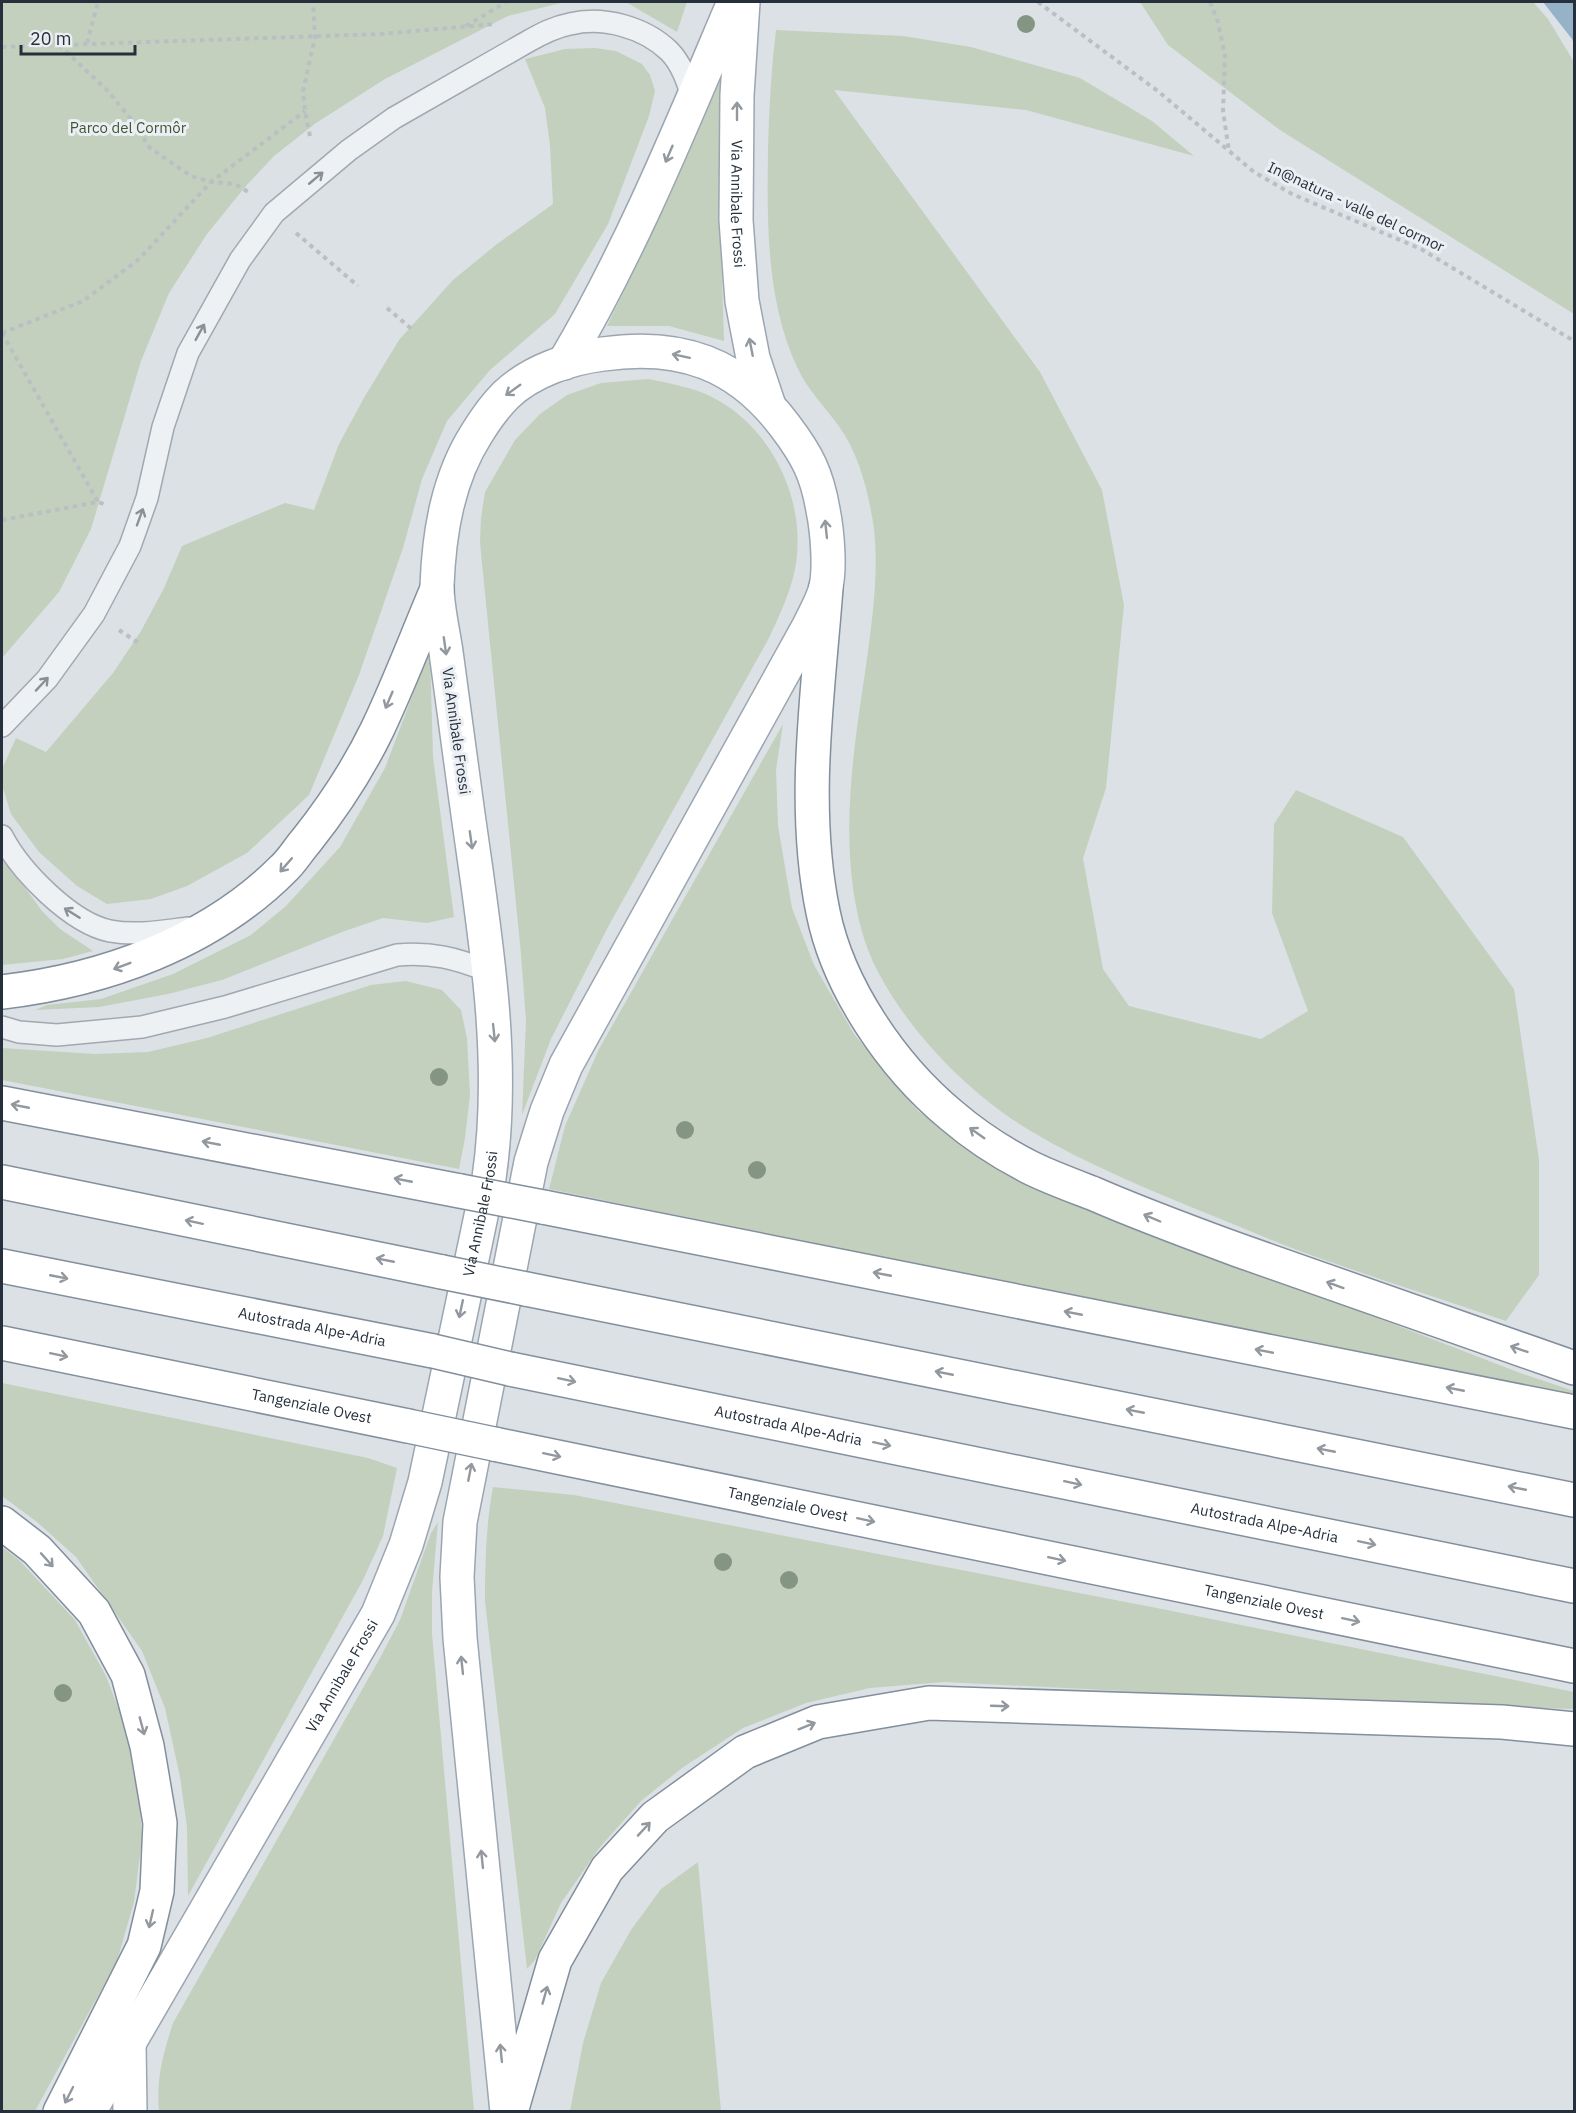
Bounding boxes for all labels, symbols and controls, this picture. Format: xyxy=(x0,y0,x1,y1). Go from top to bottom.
scale bar xyxy=(21,18,135,56)
text: 20 m xyxy=(30,27,72,50)
one-way arrow xyxy=(731,101,743,121)
park label: Parco del Cormôr xyxy=(70,118,187,137)
street label: Via Annibale Frossi xyxy=(727,140,749,268)
one-way arrow xyxy=(663,145,675,163)
street label: In@natura - valle del cormor xyxy=(1265,157,1448,256)
one-way arrow xyxy=(308,171,323,185)
one-way arrow xyxy=(194,324,206,341)
one-way arrow xyxy=(745,337,756,357)
one-way arrow xyxy=(671,349,690,361)
one-way arrow xyxy=(506,384,522,397)
one-way arrow xyxy=(136,508,147,527)
one-way arrow xyxy=(820,520,831,540)
one-way arrow xyxy=(439,636,450,656)
street label: Via Annibale Frossi xyxy=(438,666,475,795)
one-way arrow xyxy=(35,677,49,692)
one-way arrow xyxy=(383,691,394,709)
one-way arrow xyxy=(466,829,477,849)
one-way arrow xyxy=(279,857,293,872)
one-way arrow xyxy=(64,906,81,919)
one-way arrow xyxy=(113,961,132,972)
one-way arrow xyxy=(489,1023,500,1043)
one-way arrow xyxy=(10,1100,30,1111)
one-way arrow xyxy=(969,1127,986,1139)
one-way arrow xyxy=(202,1137,221,1148)
street label: Via Annibale Frossi xyxy=(458,1150,501,1278)
one-way arrow xyxy=(393,1174,413,1185)
one-way arrow xyxy=(1143,1212,1161,1223)
one-way arrow xyxy=(184,1215,203,1227)
one-way arrow xyxy=(375,1254,395,1265)
one-way arrow xyxy=(872,1268,891,1280)
one-way arrow xyxy=(49,1272,68,1283)
one-way arrow xyxy=(1326,1278,1345,1289)
one-way arrow xyxy=(455,1299,466,1318)
street label: Autostrada Alpe-Adria xyxy=(237,1303,388,1350)
one-way arrow xyxy=(1064,1306,1083,1318)
one-way arrow xyxy=(1510,1343,1529,1354)
one-way arrow xyxy=(1255,1345,1274,1356)
one-way arrow xyxy=(49,1350,68,1361)
one-way arrow xyxy=(934,1367,954,1378)
one-way arrow xyxy=(557,1375,576,1386)
one-way arrow xyxy=(1446,1383,1466,1394)
street label: Tangenziale Ovest xyxy=(250,1384,373,1427)
street label: Autostrada Alpe-Adria xyxy=(713,1401,864,1450)
one-way arrow xyxy=(1126,1405,1145,1416)
one-way arrow xyxy=(872,1439,891,1451)
one-way arrow xyxy=(1317,1444,1336,1455)
one-way arrow xyxy=(542,1450,561,1462)
one-way arrow xyxy=(465,1462,476,1482)
one-way arrow xyxy=(1063,1478,1082,1489)
street label: Tangenziale Ovest xyxy=(726,1482,850,1525)
one-way arrow xyxy=(1508,1482,1527,1493)
street label: Autostrada Alpe-Adria xyxy=(1189,1498,1340,1547)
one-way arrow xyxy=(856,1515,875,1526)
one-way arrow xyxy=(1356,1538,1376,1549)
one-way arrow xyxy=(39,1552,53,1567)
one-way arrow xyxy=(1047,1554,1066,1566)
street label: Tangenziale Ovest xyxy=(1202,1580,1326,1623)
one-way arrow xyxy=(1341,1615,1360,1626)
street label: Via Annibale Frossi xyxy=(301,1616,382,1736)
one-way arrow xyxy=(456,1656,467,1676)
one-way arrow xyxy=(989,1700,1009,1711)
one-way arrow xyxy=(137,1716,148,1735)
one-way arrow xyxy=(797,1720,816,1731)
one-way arrow xyxy=(637,1822,651,1837)
one-way arrow xyxy=(476,1850,487,1870)
one-way arrow xyxy=(145,1908,156,1928)
one-way arrow xyxy=(540,1986,551,2005)
one-way arrow xyxy=(495,2044,506,2064)
one-way arrow xyxy=(62,2085,74,2103)

